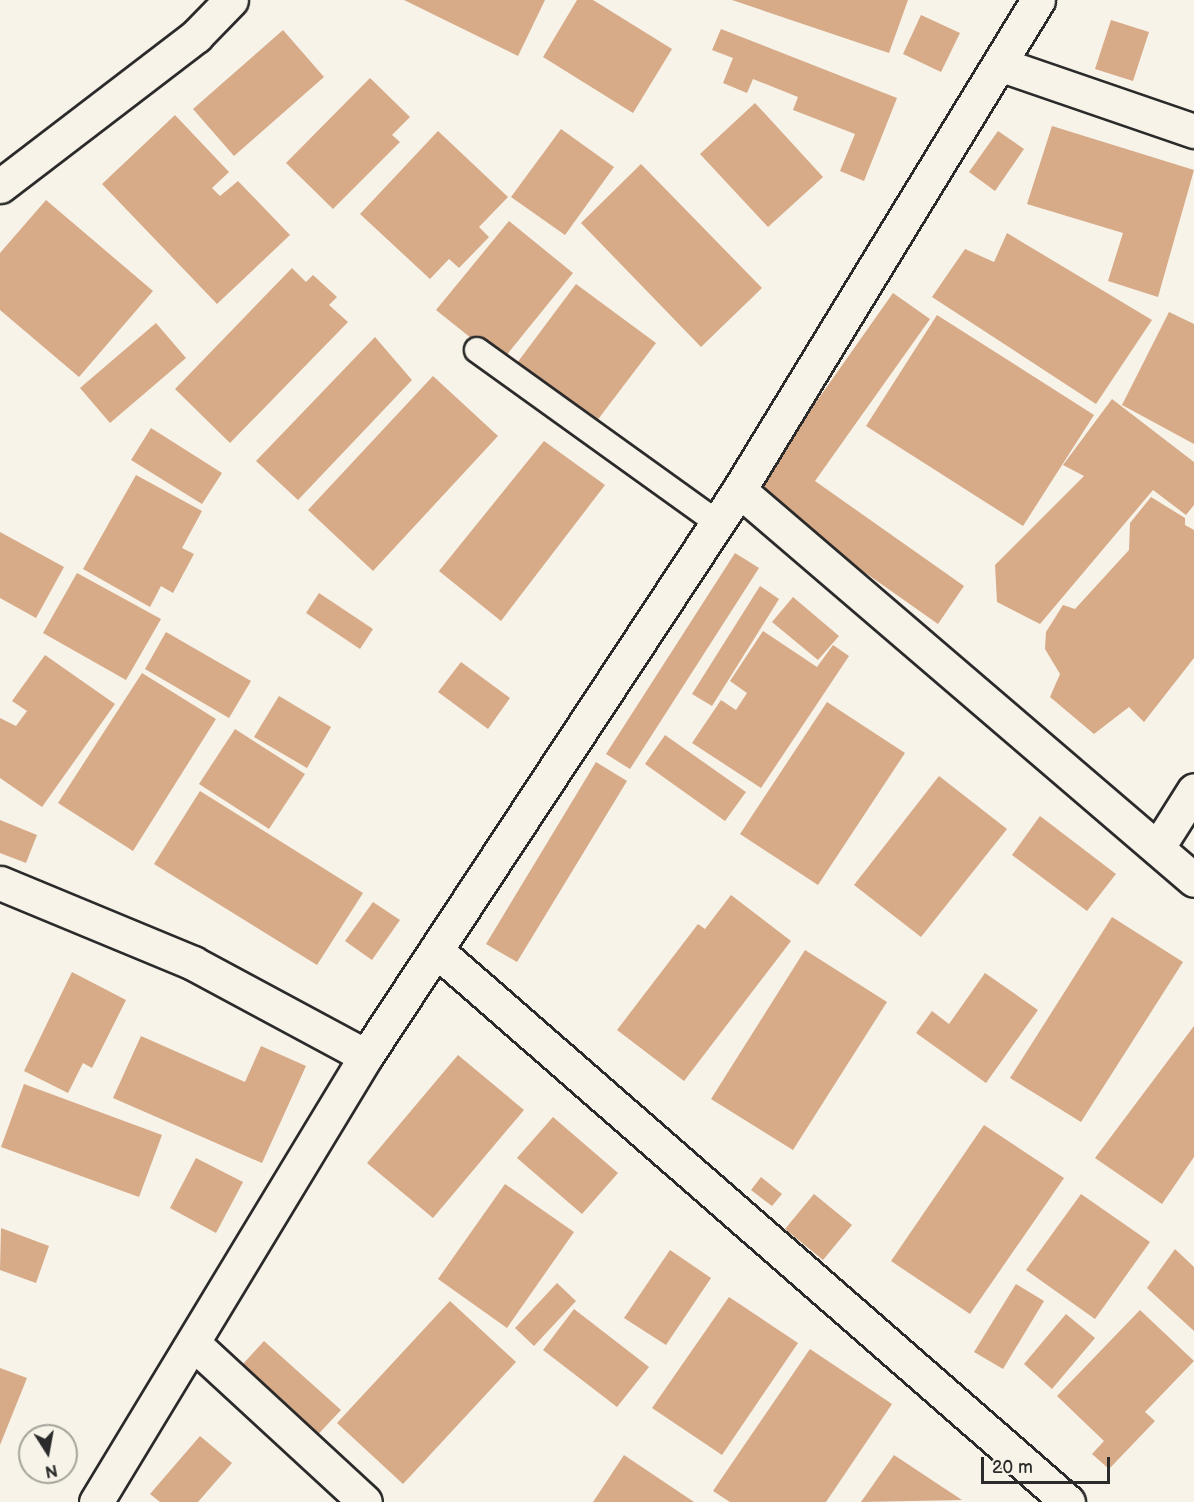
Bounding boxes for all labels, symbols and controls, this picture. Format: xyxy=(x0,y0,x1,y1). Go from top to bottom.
north arrow xyxy=(18,1424,78,1484)
scale bar xyxy=(984,1445,1113,1483)
text: 20 m xyxy=(992,1457,1033,1478)
text: N xyxy=(43,1460,59,1481)

